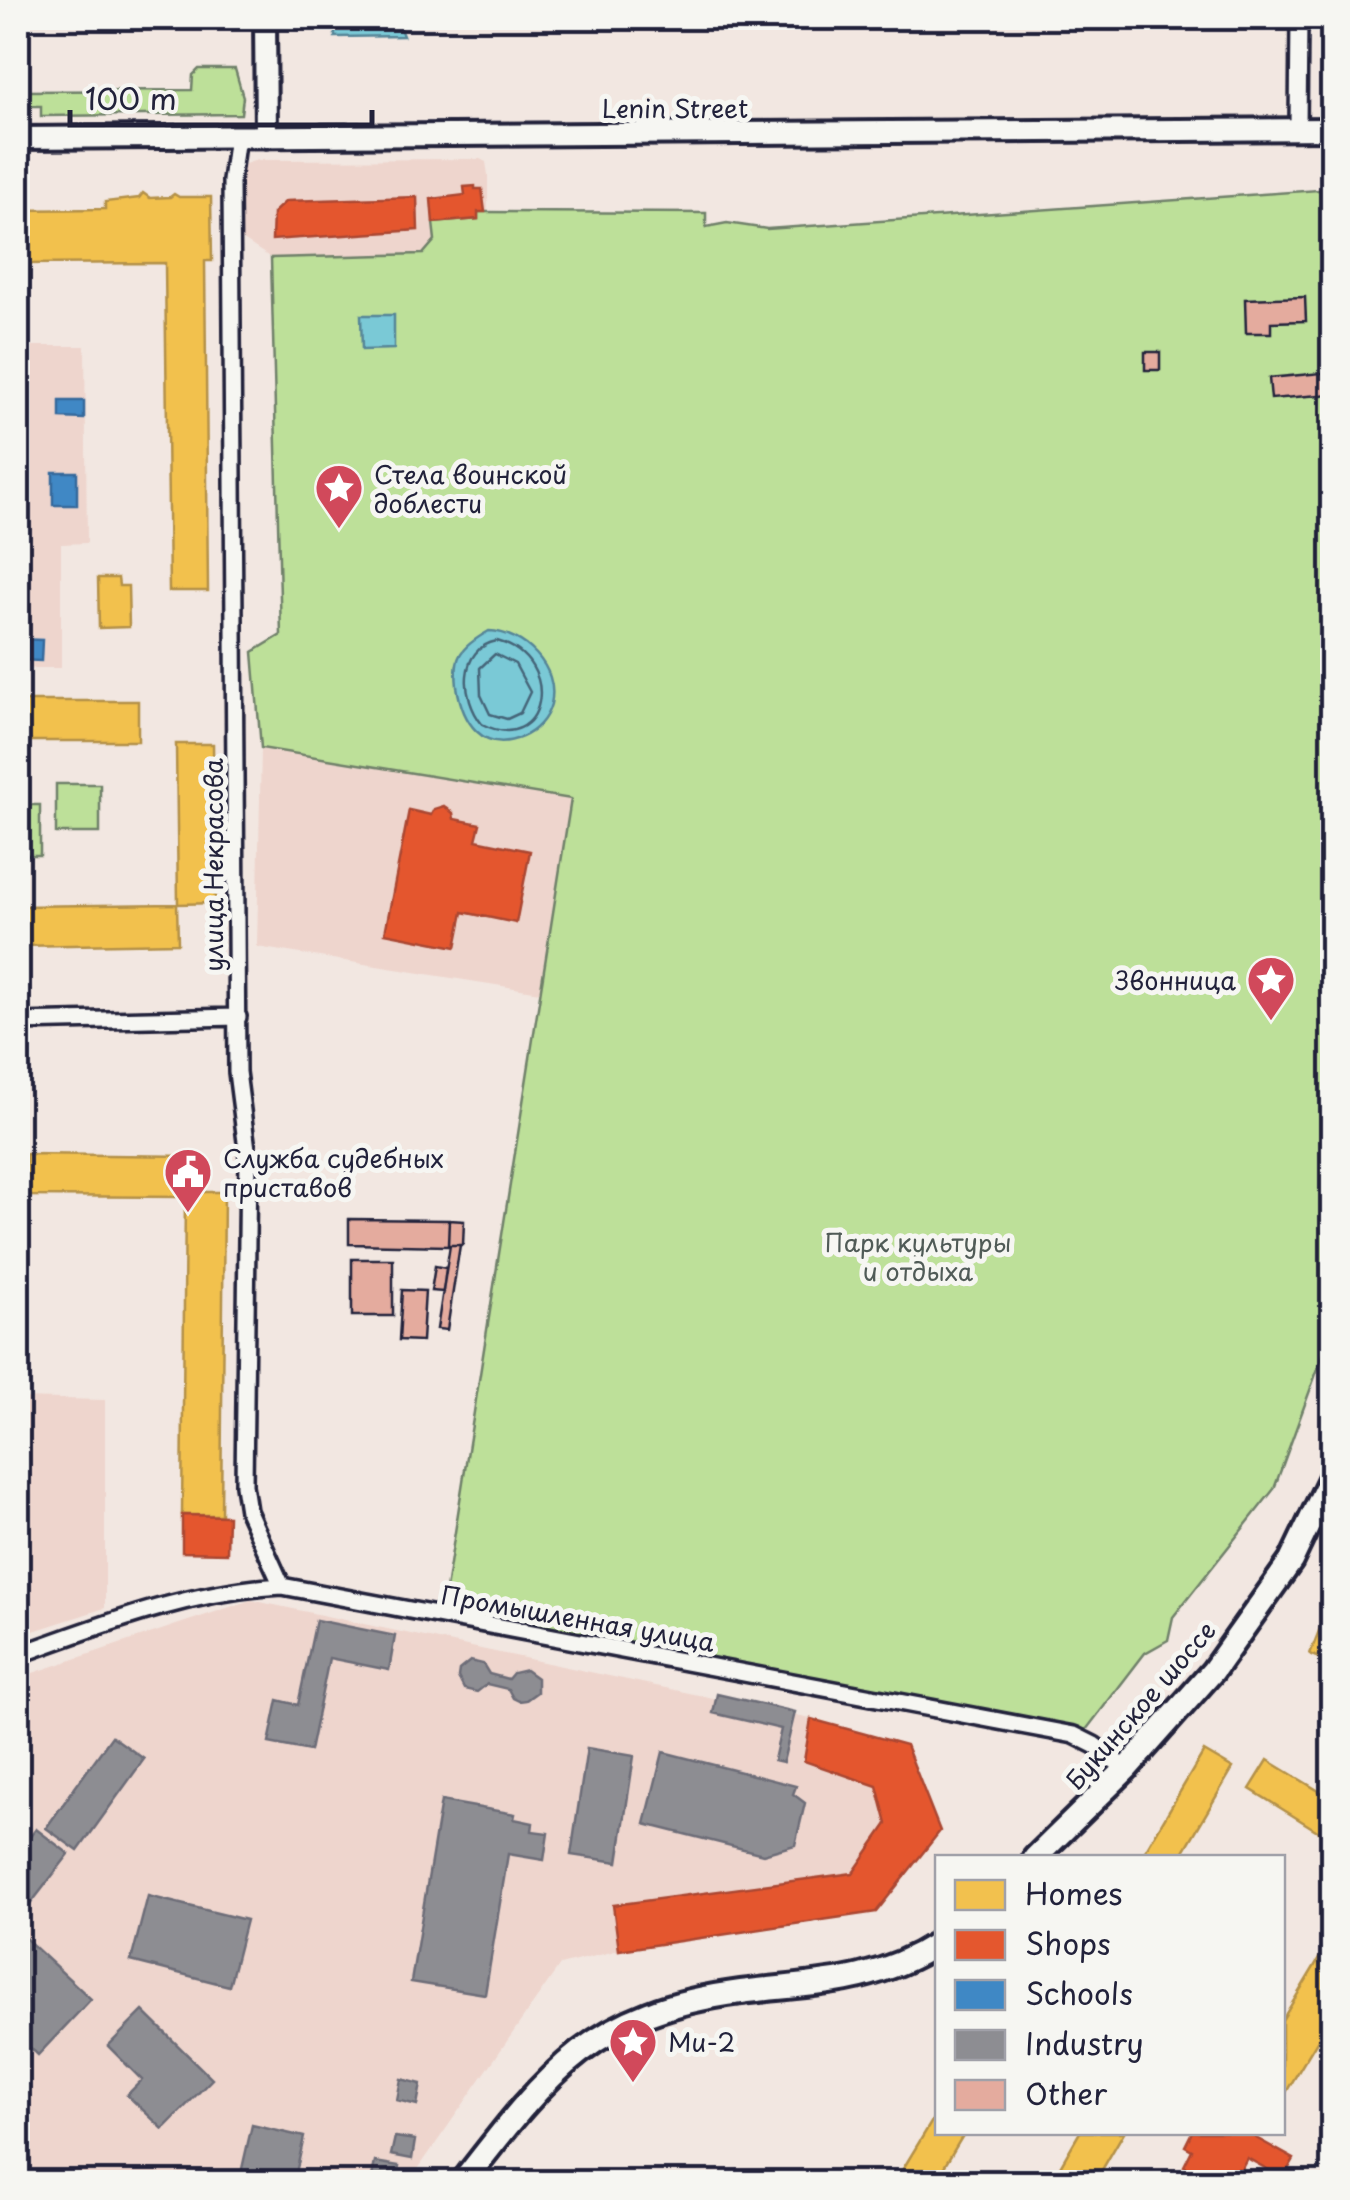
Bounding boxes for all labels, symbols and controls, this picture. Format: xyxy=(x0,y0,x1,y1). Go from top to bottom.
scale bar xyxy=(70,65,372,127)
text: 100 m xyxy=(85,75,177,120)
street label: Lenin Street xyxy=(602,89,748,127)
place label: Стела воинской доблести xyxy=(374,455,567,522)
place icon: Стела воинской доблести xyxy=(313,462,365,530)
street label: улица Некрасова xyxy=(194,758,232,972)
place icon: Звонница xyxy=(1245,954,1297,1022)
place label: Звонница xyxy=(1115,961,1236,999)
place label: Служба судебных приставов xyxy=(223,1139,444,1206)
public building icon: Служба судебных приставов xyxy=(162,1146,214,1214)
park label: Парк культуры и отдыха xyxy=(824,1223,1012,1290)
street label: Промышленная улица xyxy=(438,1575,718,1661)
street label: Букинское шоссе xyxy=(1056,1612,1224,1798)
legend xyxy=(935,1855,1285,2135)
text: Homes xyxy=(1025,1870,1122,1915)
text: Shops xyxy=(1025,1920,1111,1965)
text: Schools xyxy=(1025,1970,1133,2015)
place icon: Ми-2 xyxy=(607,2016,659,2084)
text: Industry xyxy=(1025,2020,1144,2065)
place label: Ми-2 xyxy=(668,2023,735,2061)
text: Other xyxy=(1025,2070,1107,2115)

